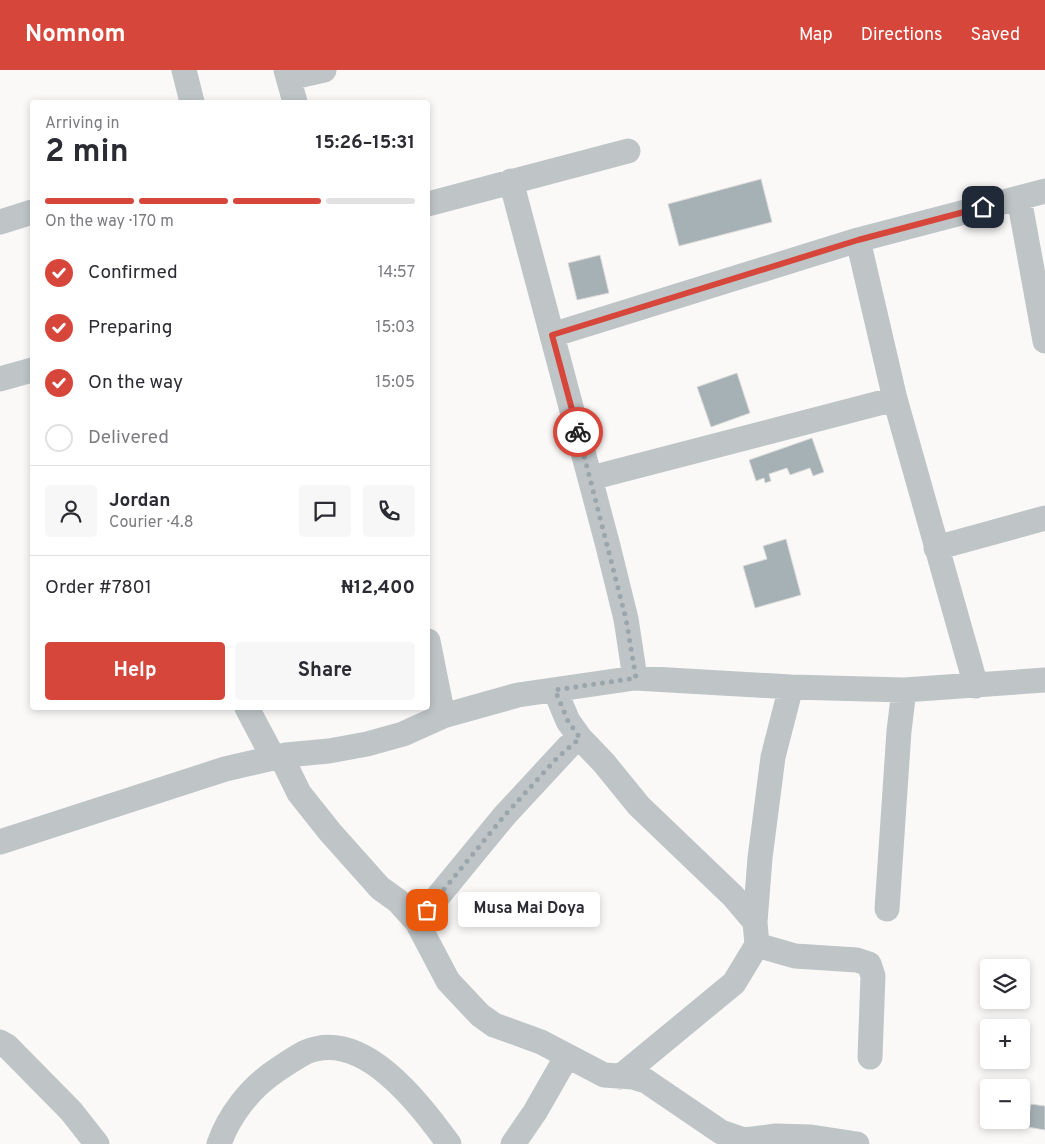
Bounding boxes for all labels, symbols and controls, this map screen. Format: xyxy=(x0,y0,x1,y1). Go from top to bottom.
text: Nomnom xyxy=(25,20,125,50)
text: Map xyxy=(799,24,833,47)
text: Directions xyxy=(861,24,943,47)
text: Saved xyxy=(971,24,1020,47)
text: Arriving in xyxy=(45,114,120,134)
text: 15:26–15:31 xyxy=(316,131,415,155)
text: 2 min xyxy=(45,133,129,173)
pin xyxy=(962,186,1004,228)
icon: home xyxy=(969,193,997,221)
text: On the way · 170 m xyxy=(45,212,174,232)
icon: check xyxy=(45,259,73,287)
text: Confirmed xyxy=(88,261,178,285)
text: 14:57 xyxy=(378,263,415,283)
icon: check xyxy=(45,314,73,342)
text: Preparing xyxy=(88,316,172,340)
text: 15:03 xyxy=(376,318,415,338)
icon: check xyxy=(45,369,73,397)
text: On the way xyxy=(88,371,183,395)
text: 15:05 xyxy=(375,373,415,393)
courier xyxy=(553,407,603,457)
icon: bike xyxy=(564,418,592,446)
text: Delivered xyxy=(88,426,169,450)
button: person xyxy=(45,485,97,537)
button: chat xyxy=(299,485,351,537)
button: phone xyxy=(363,485,415,537)
text: Jordan xyxy=(109,489,171,513)
text: Courier · 4.8 xyxy=(109,513,193,533)
text: Order #7801 xyxy=(45,576,152,600)
text: ₦12,400 xyxy=(341,576,415,600)
button: Help xyxy=(45,642,225,700)
button: Share xyxy=(235,642,415,700)
pin xyxy=(406,889,448,931)
callout: Musa Mai Doya xyxy=(457,892,600,928)
icon: bag xyxy=(413,896,441,924)
text: Musa Mai Doya xyxy=(473,899,585,919)
map controls xyxy=(980,959,1030,1129)
button: layers xyxy=(980,959,1030,1009)
button: + xyxy=(980,1019,1030,1069)
button: − xyxy=(980,1079,1030,1129)

